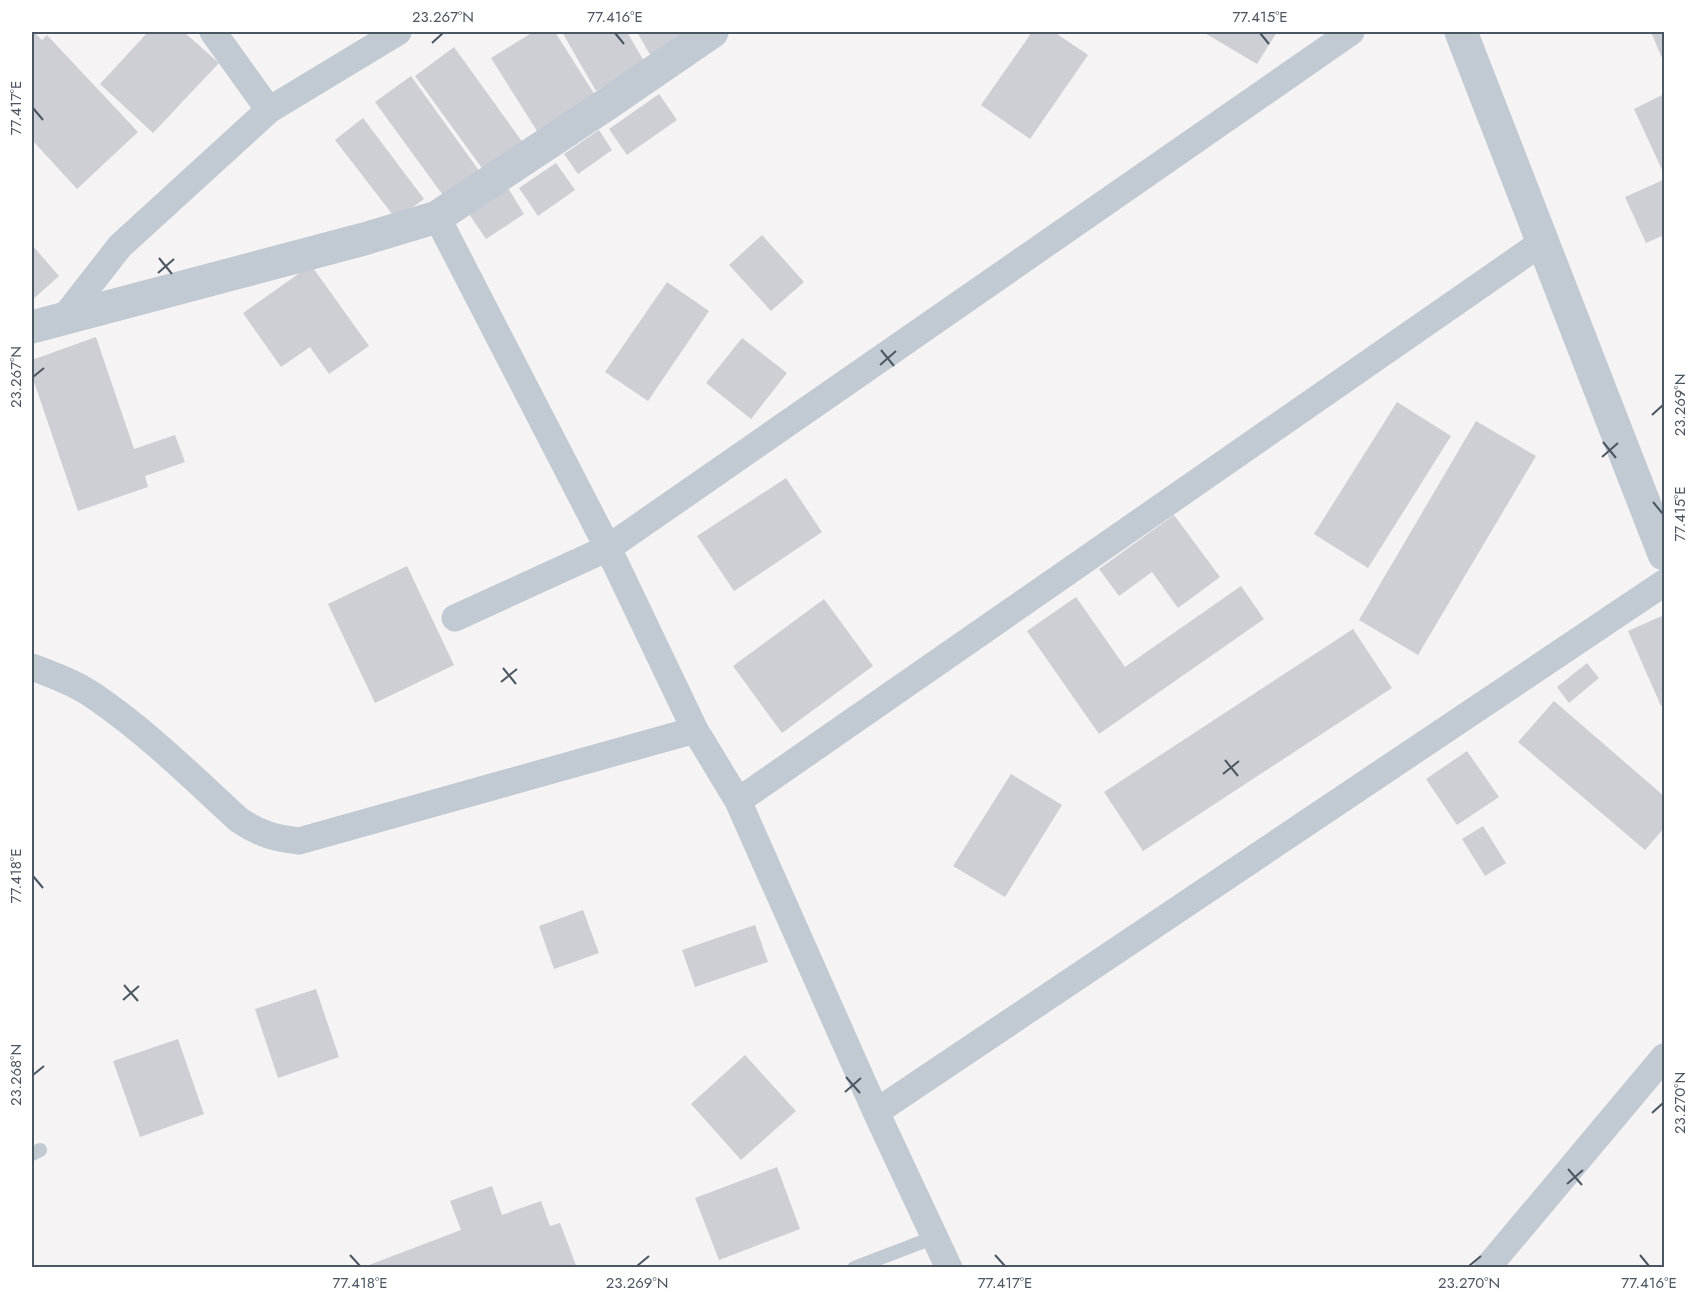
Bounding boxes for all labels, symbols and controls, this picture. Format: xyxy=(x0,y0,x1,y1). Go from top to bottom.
text: 23.267°N xyxy=(412,6,474,28)
text: 77.416°E xyxy=(587,6,643,28)
text: 77.415°E xyxy=(1232,6,1288,28)
text: 77.417°E xyxy=(5,81,27,135)
text: 23.267°N xyxy=(5,346,27,408)
text: 23.269°N xyxy=(1669,374,1691,436)
text: 77.415°E xyxy=(1669,486,1691,542)
text: 77.418°E xyxy=(5,849,27,903)
text: 23.268°N xyxy=(5,1044,27,1106)
text: 23.270°N xyxy=(1669,1072,1691,1134)
text: 77.418°E xyxy=(333,1272,387,1294)
text: 23.269°N xyxy=(606,1272,668,1294)
text: 77.417°E xyxy=(978,1272,1032,1294)
text: 23.270°N xyxy=(1438,1272,1500,1294)
text: 77.416°E xyxy=(1621,1272,1677,1294)

